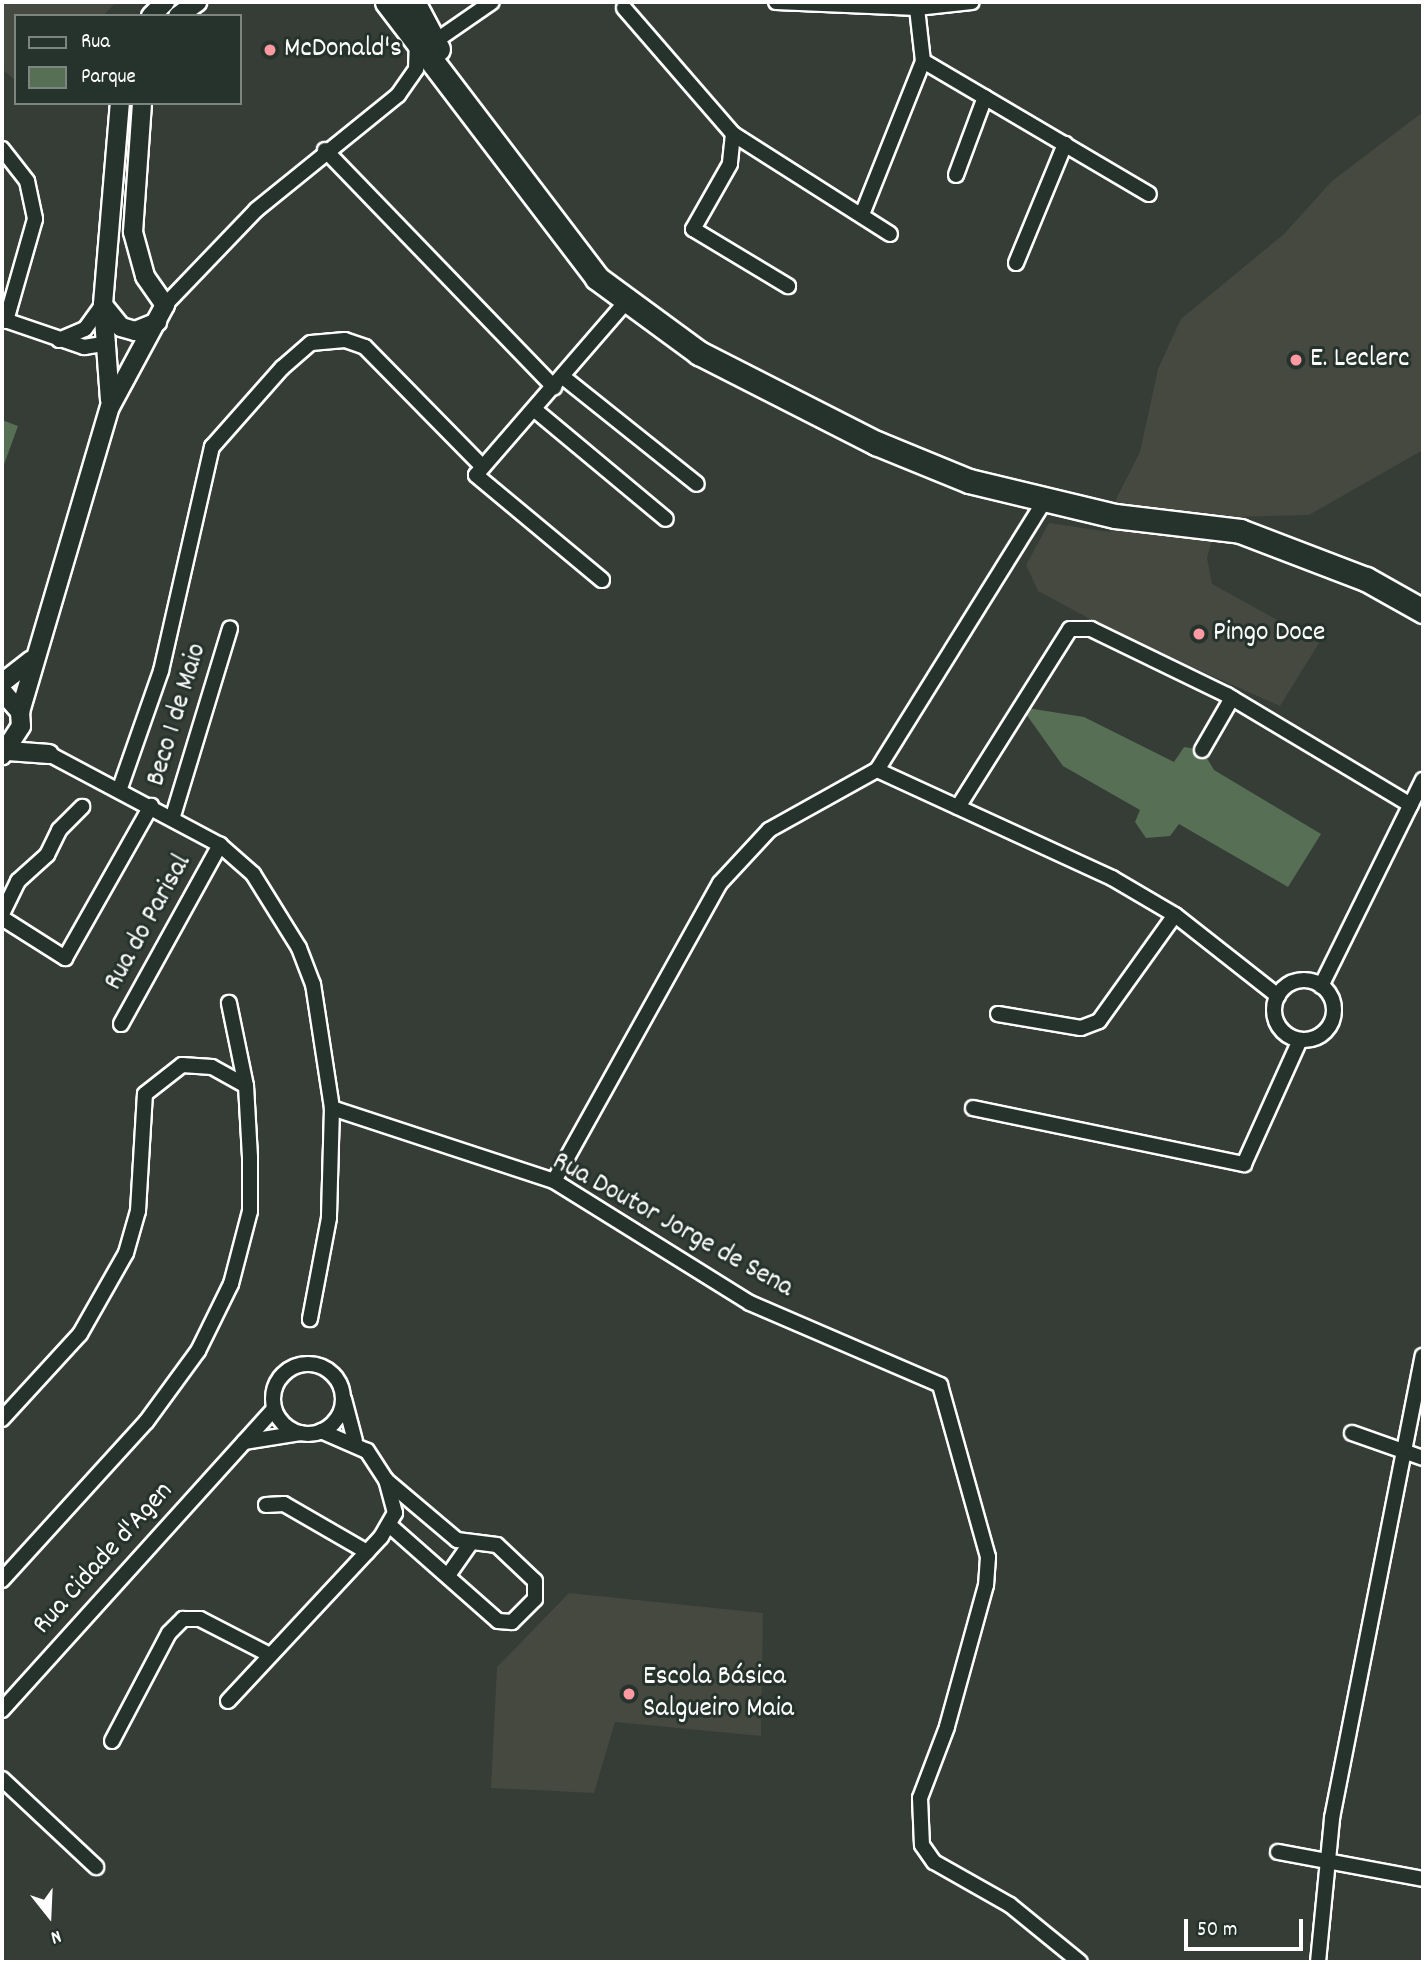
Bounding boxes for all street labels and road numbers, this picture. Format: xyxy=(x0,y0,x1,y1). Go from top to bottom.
street label: Beco 1 de Maio xyxy=(140,640,216,790)
street label: Rua do Parisal xyxy=(98,849,200,997)
street label: Rua Doutor Jorge de Sena xyxy=(546,1146,798,1306)
street label: Rua Cidade d'Agen xyxy=(27,1476,181,1642)

